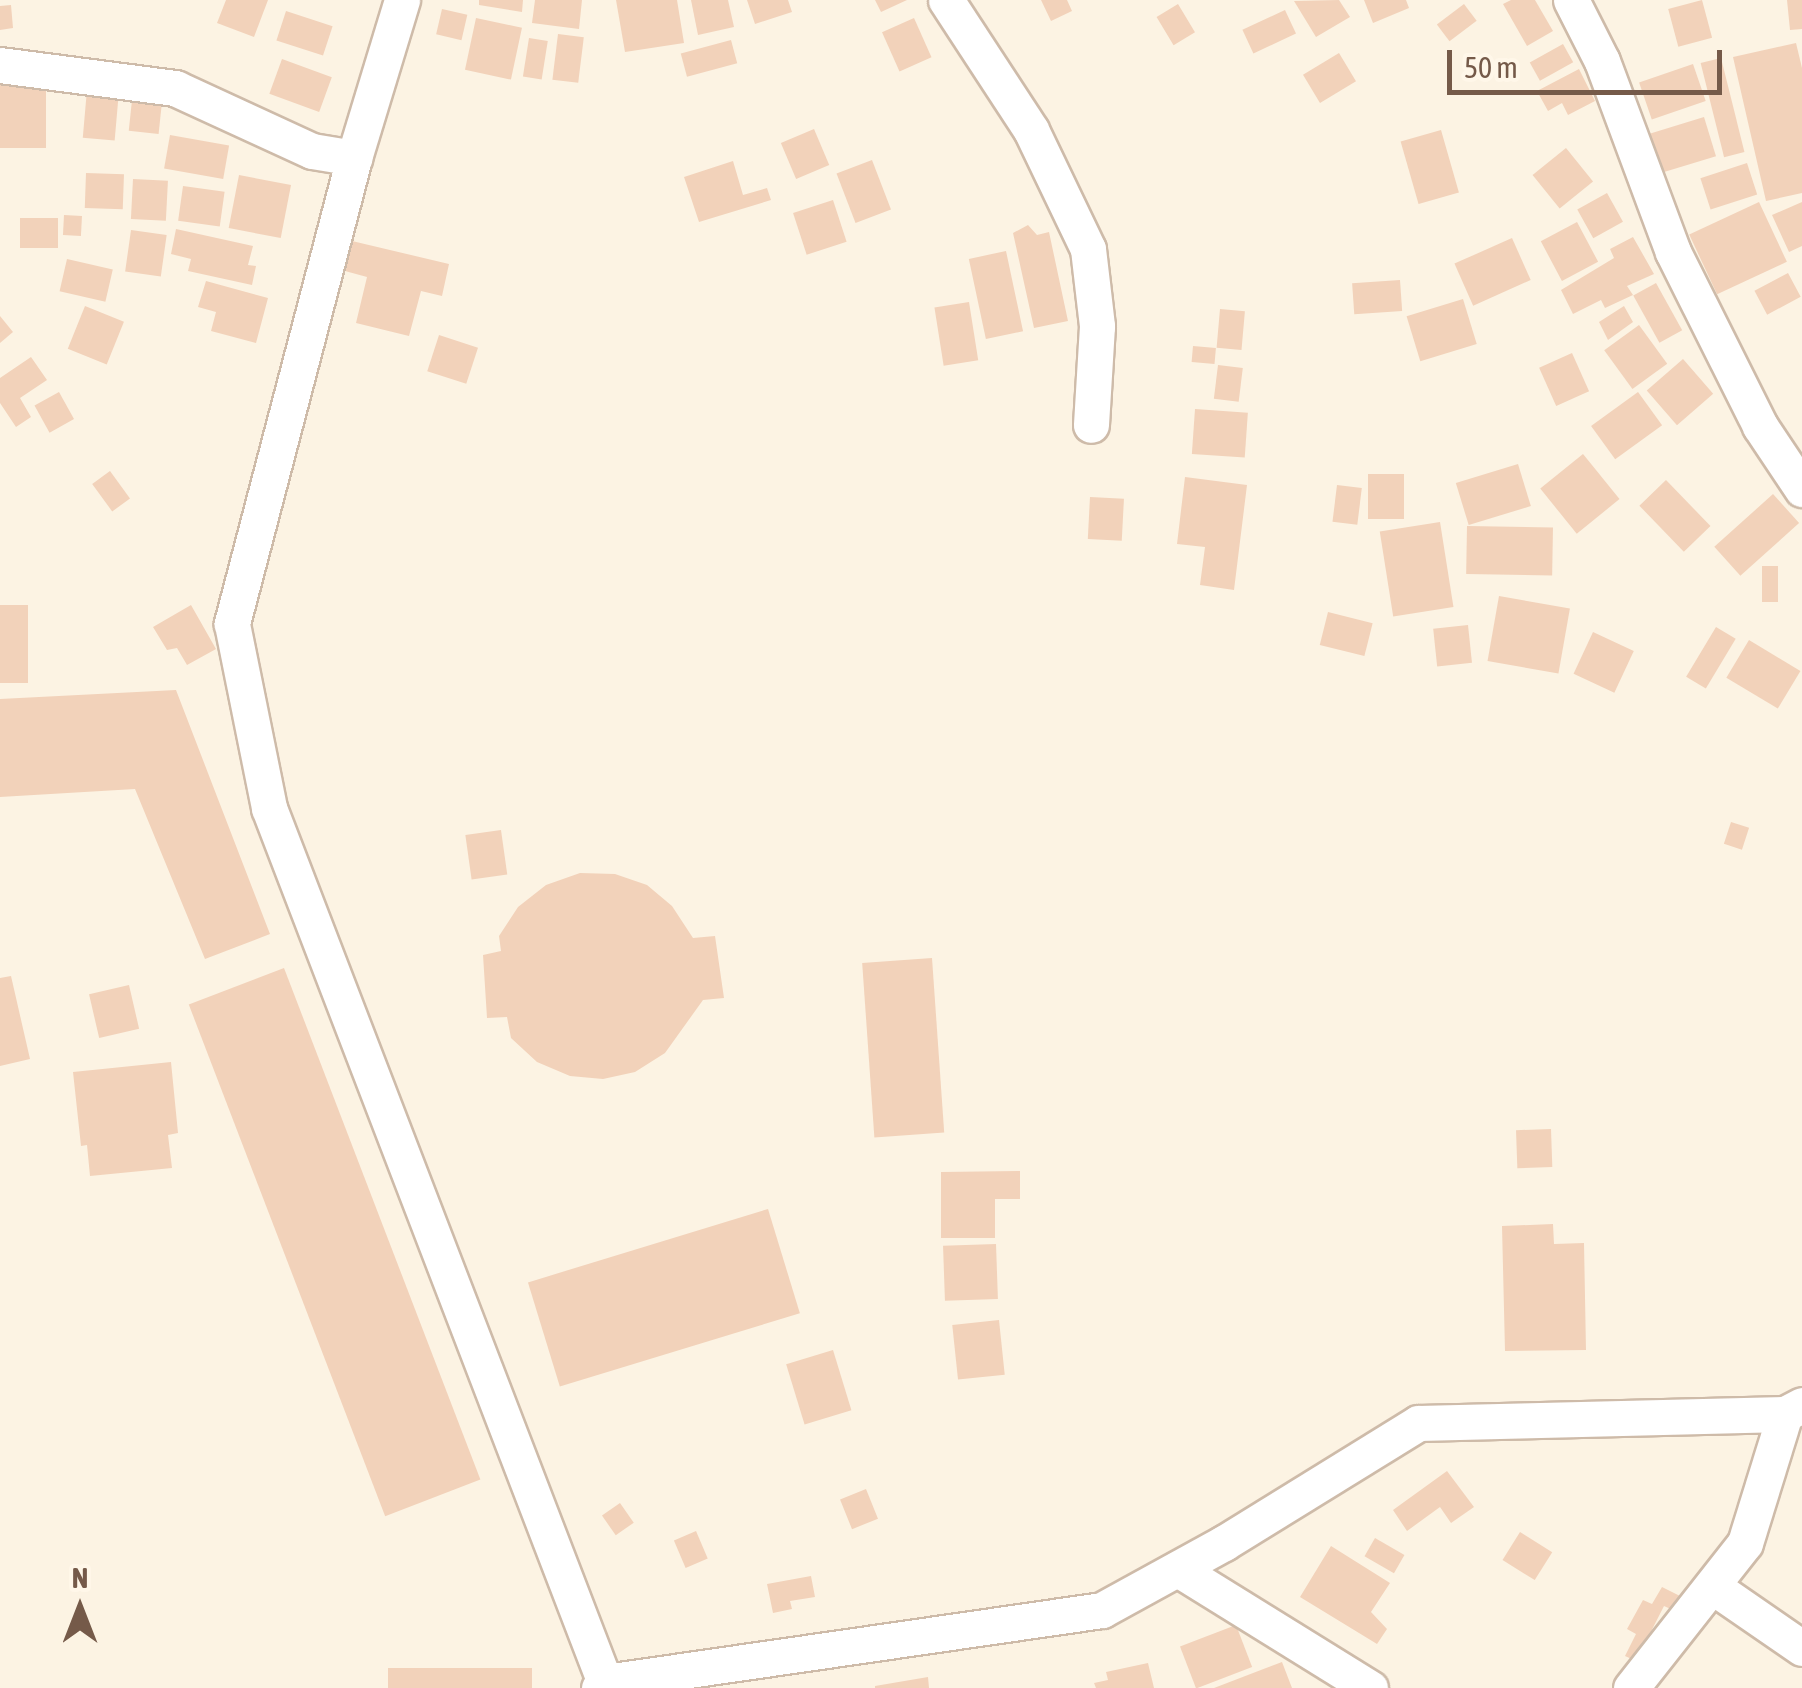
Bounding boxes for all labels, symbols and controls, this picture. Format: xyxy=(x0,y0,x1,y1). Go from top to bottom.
scale bar xyxy=(1452,30,1727,92)
text: 50 m xyxy=(1464,50,1518,84)
north arrow xyxy=(30,1558,130,1658)
text: N xyxy=(72,1562,88,1594)

